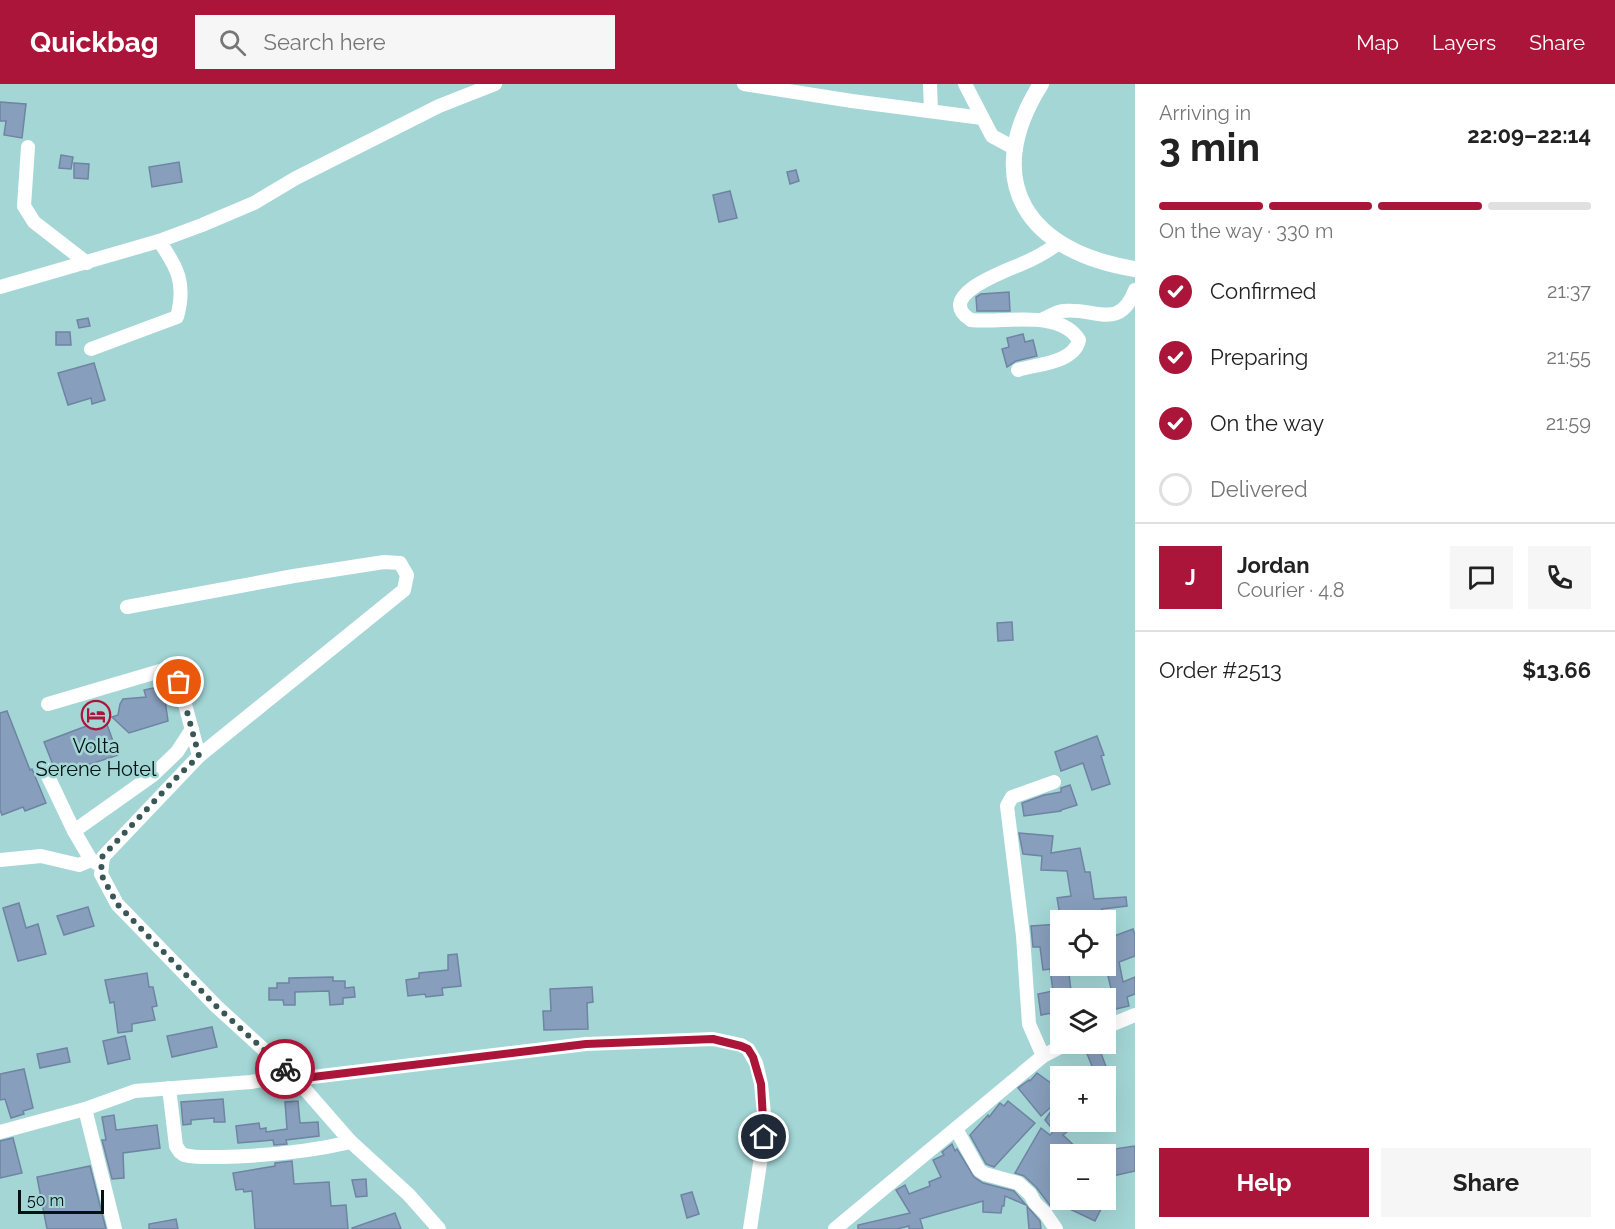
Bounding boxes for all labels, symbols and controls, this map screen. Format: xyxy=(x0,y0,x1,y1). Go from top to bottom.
search box xyxy=(195,15,615,69)
text: Quickbag xyxy=(30,26,159,59)
icon: search xyxy=(216,26,249,59)
text: Search here xyxy=(264,29,386,55)
text: Map xyxy=(1356,30,1399,55)
text: Layers xyxy=(1432,30,1496,55)
text: Share xyxy=(1529,30,1585,55)
text: Arriving in xyxy=(1159,101,1251,125)
text: 22:09–22:14 xyxy=(1467,122,1591,148)
text: 3 min xyxy=(1159,124,1260,170)
text: On the way · 330 m xyxy=(1159,219,1333,243)
icon: check xyxy=(1159,275,1192,308)
text: Confirmed xyxy=(1210,278,1317,304)
text: 21:37 xyxy=(1547,279,1591,303)
icon: check xyxy=(1159,341,1192,374)
text: Preparing xyxy=(1210,344,1308,370)
text: 21:55 xyxy=(1546,345,1591,369)
icon: check xyxy=(1159,407,1192,440)
text: On the way xyxy=(1210,410,1324,436)
text: 21:59 xyxy=(1546,411,1591,435)
text: Delivered xyxy=(1210,476,1308,502)
button: chat xyxy=(1450,546,1513,609)
button: phone xyxy=(1528,546,1591,609)
text: Jordan xyxy=(1237,552,1309,578)
text: J xyxy=(1185,564,1196,590)
text: Courier · 4.8 xyxy=(1237,578,1345,602)
pin xyxy=(153,656,204,707)
text: Order #2513 xyxy=(1159,657,1282,683)
text: $13.66 xyxy=(1522,657,1591,683)
icon: bag xyxy=(162,665,195,698)
hotel icon: Volta Serene Hotel xyxy=(80,699,112,731)
place label: Volta Serene Hotel xyxy=(36,734,157,781)
map controls xyxy=(1050,910,1116,1210)
button: locate xyxy=(1050,910,1116,976)
button: layers xyxy=(1050,988,1116,1054)
courier xyxy=(255,1039,315,1099)
icon: bike xyxy=(269,1053,302,1086)
button: + xyxy=(1050,1066,1116,1132)
pin xyxy=(738,1111,789,1162)
icon: home xyxy=(747,1120,780,1153)
button: − xyxy=(1050,1144,1116,1210)
button: Help xyxy=(1159,1148,1369,1217)
button: Share xyxy=(1381,1148,1591,1217)
scale bar xyxy=(18,1187,104,1214)
text: 50 m xyxy=(27,1191,64,1210)

